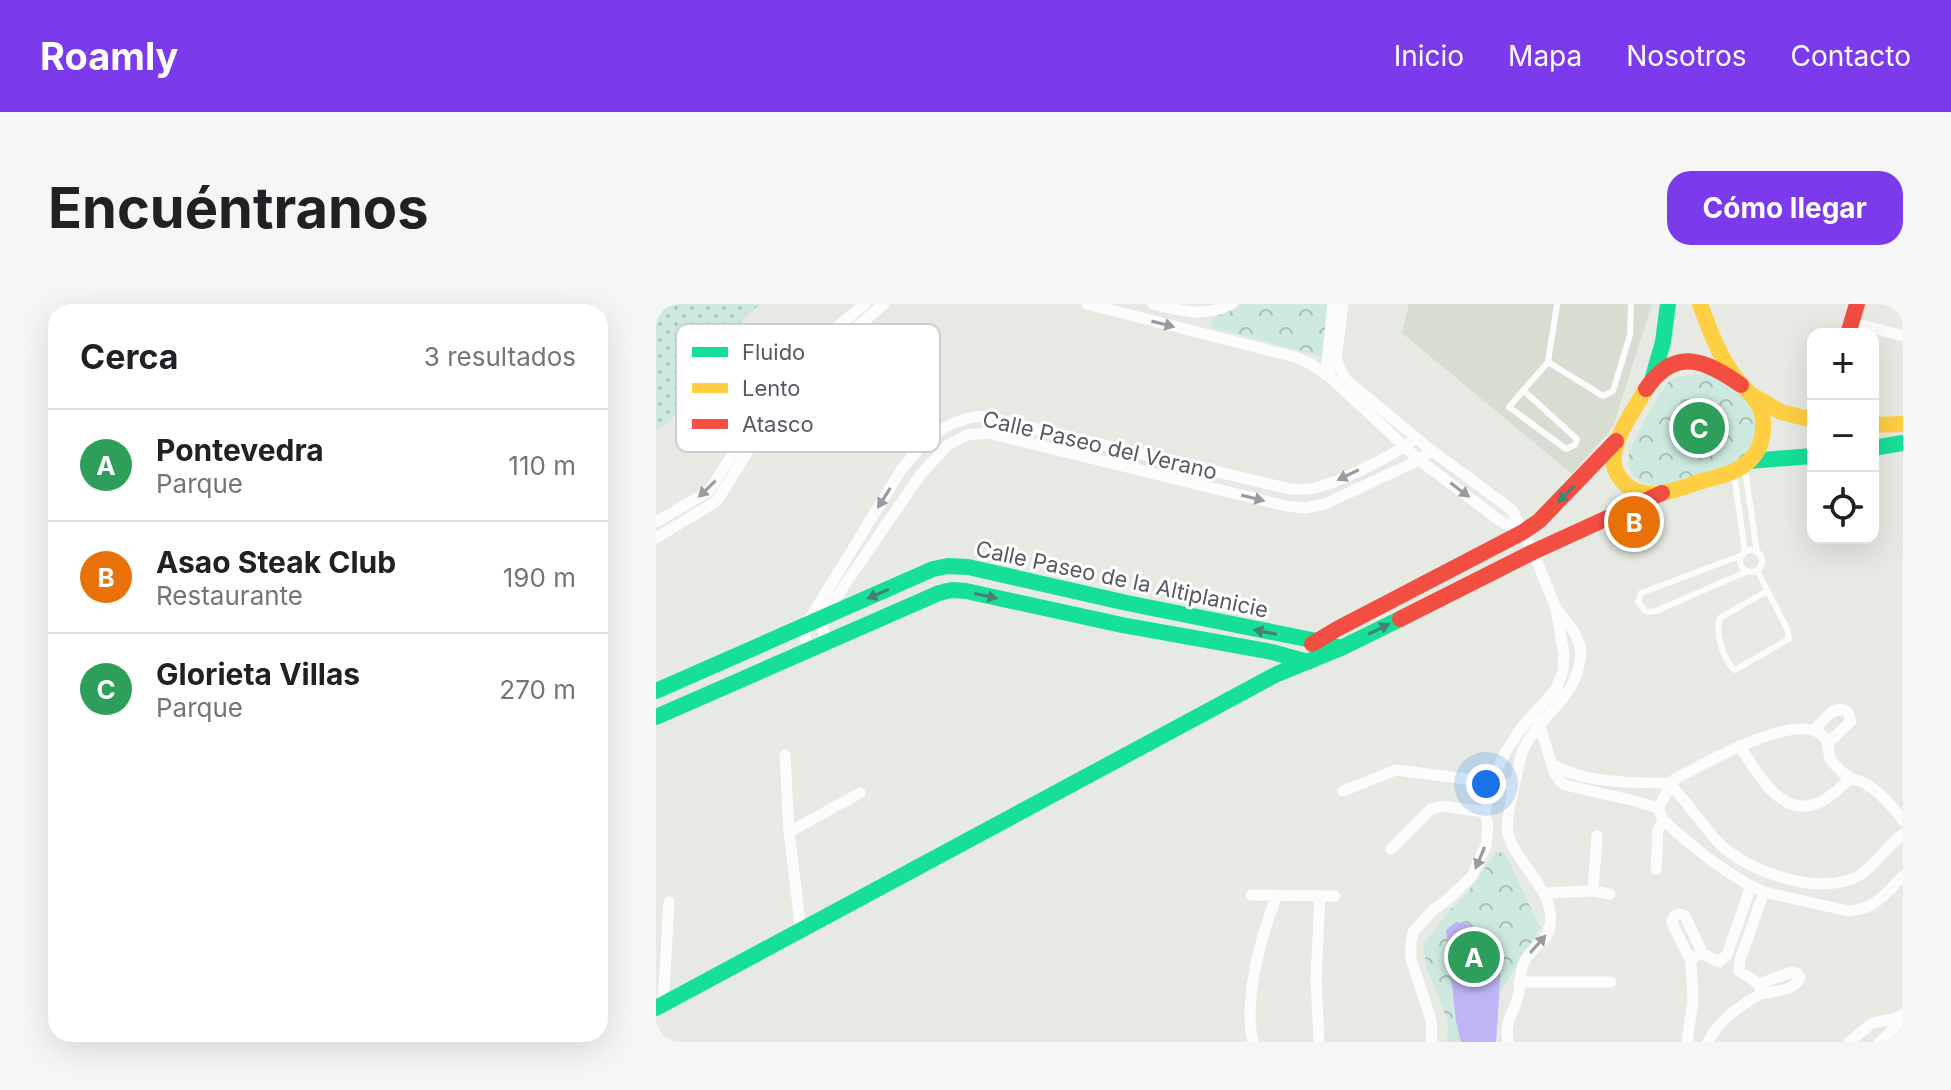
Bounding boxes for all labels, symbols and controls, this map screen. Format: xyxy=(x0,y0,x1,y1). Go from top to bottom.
text: Roamly xyxy=(40,33,178,79)
text: Inicio xyxy=(1394,39,1464,73)
text: Mapa xyxy=(1508,39,1582,73)
text: Nosotros xyxy=(1626,39,1747,73)
text: Contacto xyxy=(1791,39,1911,73)
button: Cómo llegar xyxy=(1667,171,1903,245)
text: Encuéntranos xyxy=(48,174,429,242)
one-way arrow xyxy=(1150,318,1175,331)
legend xyxy=(676,324,940,452)
map controls xyxy=(1807,328,1879,544)
button: + xyxy=(1807,328,1879,400)
text: Cerca xyxy=(80,336,179,377)
text: Fluido xyxy=(742,339,805,365)
text: 3 resultados xyxy=(424,341,576,372)
text: Lento xyxy=(742,375,800,401)
pin: C xyxy=(1673,398,1725,458)
button: − xyxy=(1807,400,1879,472)
street label: Calle Paseo del Verano xyxy=(980,405,1220,485)
text: Atasco xyxy=(742,411,814,437)
text: Pontevedra xyxy=(156,432,324,468)
text: A xyxy=(96,450,116,481)
text: 110 m xyxy=(508,450,576,481)
text: Parque xyxy=(156,468,243,499)
one-way arrow xyxy=(1336,468,1359,482)
button: locate xyxy=(1807,472,1879,544)
one-way arrow xyxy=(697,480,716,498)
one-way arrow xyxy=(1450,482,1470,498)
one-way arrow xyxy=(1557,484,1575,503)
one-way arrow xyxy=(877,487,891,509)
one-way arrow xyxy=(1240,492,1265,504)
pin: B xyxy=(1608,492,1660,552)
street label: Calle Paseo de la Altiplanicie xyxy=(973,535,1271,623)
text: Asao Steak Club xyxy=(156,544,396,580)
text: B xyxy=(97,562,115,593)
text: 190 m xyxy=(503,562,576,593)
text: Restaurante xyxy=(156,580,303,611)
one-way arrow xyxy=(866,587,889,600)
one-way arrow xyxy=(974,590,999,603)
one-way arrow xyxy=(1367,622,1390,636)
one-way arrow xyxy=(1252,625,1277,637)
text: Glorieta Villas xyxy=(156,656,360,692)
text: C xyxy=(96,674,116,705)
text: 270 m xyxy=(499,674,576,705)
text: Parque xyxy=(156,692,243,723)
your location xyxy=(1466,764,1506,804)
one-way arrow xyxy=(1473,846,1486,870)
pin: A xyxy=(1448,927,1500,987)
one-way arrow xyxy=(1529,935,1547,954)

